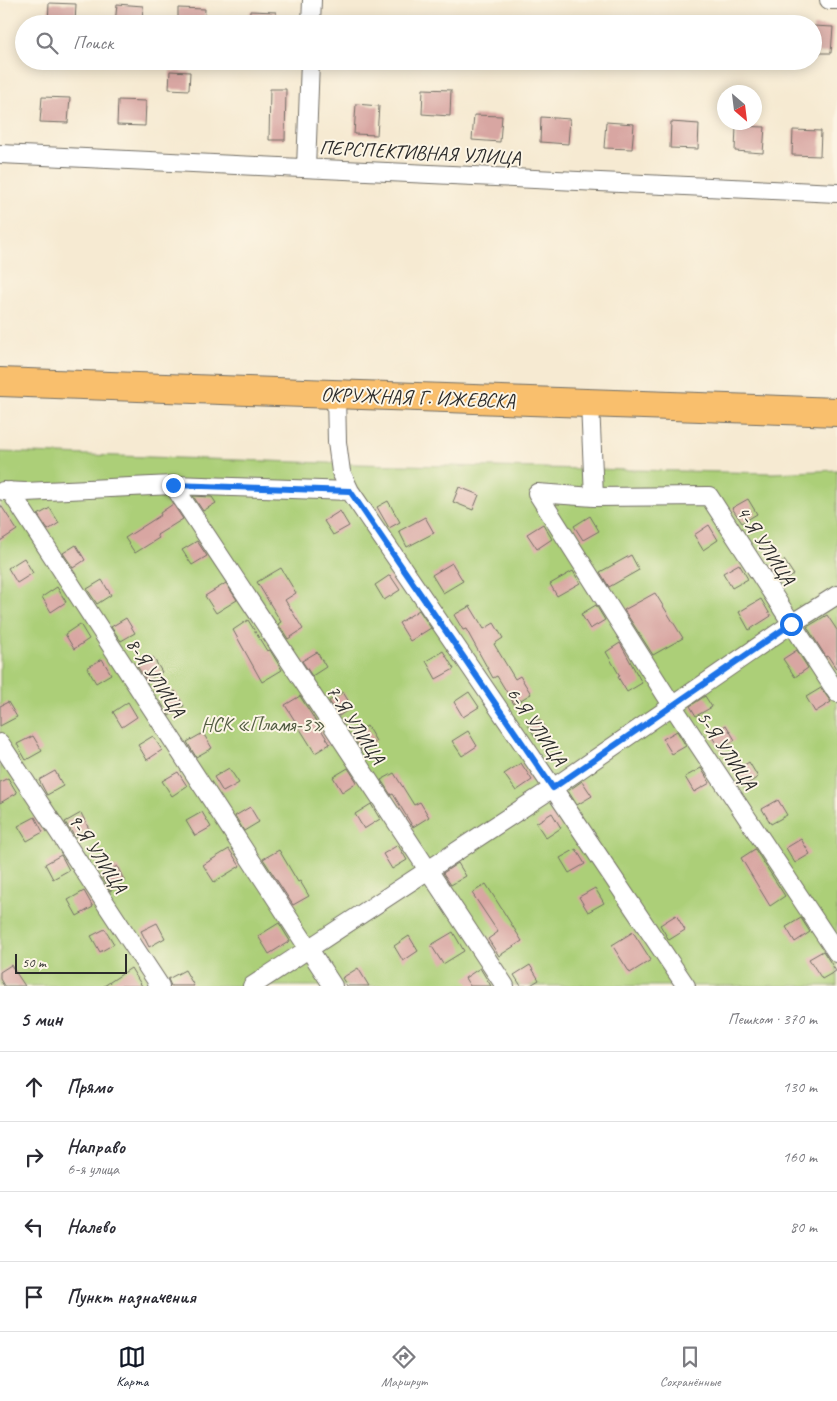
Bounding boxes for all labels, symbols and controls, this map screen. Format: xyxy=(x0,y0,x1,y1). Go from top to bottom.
search box xyxy=(15,15,822,70)
icon: search xyxy=(33,29,61,57)
text: Поиск xyxy=(73,31,113,55)
north arrow xyxy=(717,85,762,130)
street label: ПЕРСПЕКТИВНАЯ УЛИЦА xyxy=(319,135,522,170)
street label: ОКРУЖНАЯ Г. ИЖЕВСКА xyxy=(320,382,516,413)
route end xyxy=(162,474,185,497)
street label: 4-Я УЛИЦА xyxy=(731,501,801,590)
route start xyxy=(780,613,803,636)
street label: 8-Я УЛИЦА xyxy=(121,633,191,722)
street label: 7-Я УЛИЦА xyxy=(321,680,391,769)
street label: 6-Я УЛИЦА xyxy=(501,682,573,771)
street label: 5-Я УЛИЦА xyxy=(691,706,763,795)
park label: НСК «Пламя-3» xyxy=(201,712,325,737)
street label: 9-Я УЛИЦА xyxy=(63,809,133,898)
scale bar xyxy=(15,951,128,974)
text: 50 m xyxy=(22,954,46,971)
text: 5 мин xyxy=(20,1006,62,1032)
text: Пешком · 370 m xyxy=(728,1009,817,1029)
icon: ahead xyxy=(20,1073,48,1101)
text: Прямо xyxy=(67,1075,112,1099)
text: 130 m xyxy=(783,1077,817,1097)
text: Направо xyxy=(67,1135,125,1159)
icon: right xyxy=(20,1143,48,1171)
text: 160 m xyxy=(783,1147,817,1167)
text: 6-я улица xyxy=(67,1159,119,1179)
icon: left xyxy=(20,1213,48,1241)
text: Налево xyxy=(67,1215,115,1239)
text: 80 m xyxy=(790,1217,817,1237)
icon: arrive xyxy=(20,1283,48,1311)
text: Пункт назначения xyxy=(67,1285,196,1309)
tab: Карта xyxy=(116,1343,148,1390)
tab: Маршрут xyxy=(381,1343,427,1390)
tab: Сохранённые xyxy=(660,1343,721,1390)

